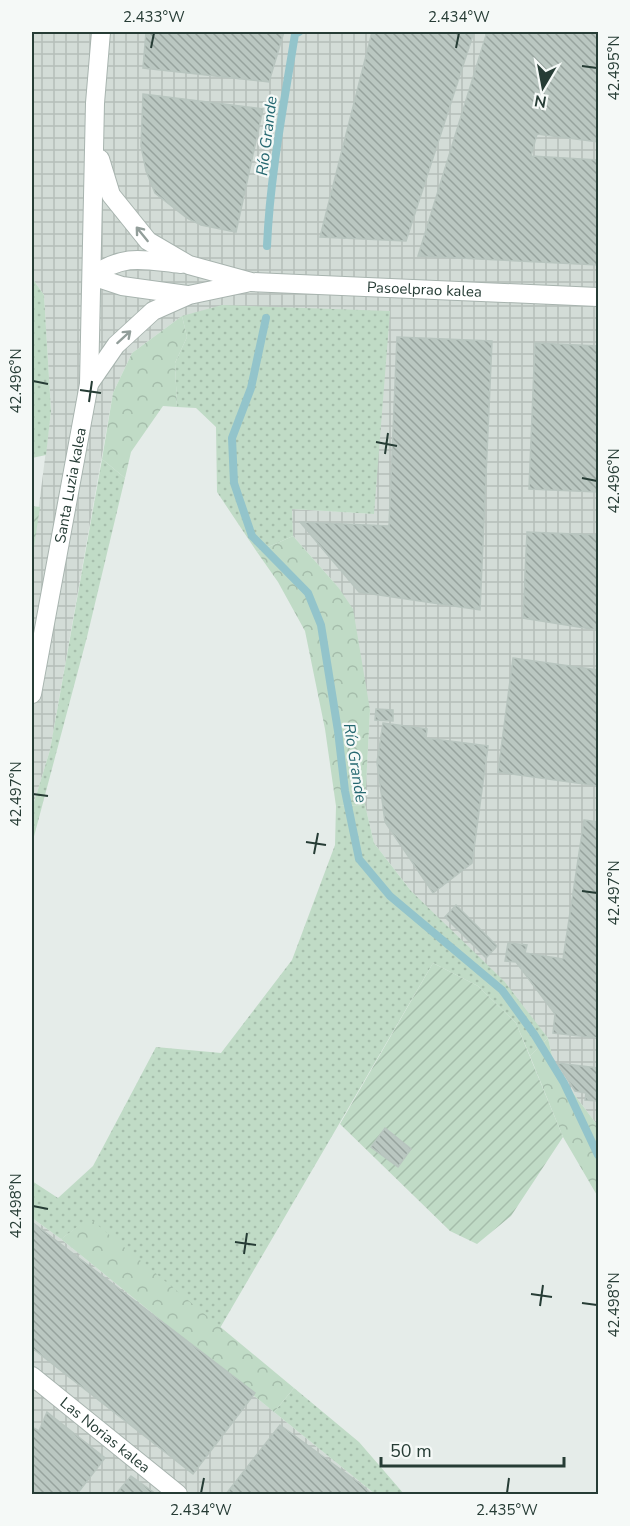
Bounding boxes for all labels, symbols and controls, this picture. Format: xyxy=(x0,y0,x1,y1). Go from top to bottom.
text: 2.433°W xyxy=(123,7,185,27)
text: 2.434°W xyxy=(428,7,490,27)
text: 42.495°N xyxy=(604,35,624,101)
north arrow xyxy=(513,57,573,117)
text: N xyxy=(533,89,548,113)
water label: Río Grande xyxy=(251,94,283,177)
one-way arrow xyxy=(135,227,149,242)
street label: Pasoelprao kalea xyxy=(366,277,482,302)
one-way arrow xyxy=(116,331,131,345)
text: 42.496°N xyxy=(6,348,26,414)
street label: Santa Luzia kalea xyxy=(50,426,91,545)
text: 42.496°N xyxy=(604,448,624,514)
water label: Río Grande xyxy=(338,722,372,805)
text: 42.497°N xyxy=(6,761,26,827)
text: 42.497°N xyxy=(604,860,624,926)
text: 42.498°N xyxy=(6,1173,26,1239)
text: 42.498°N xyxy=(604,1272,624,1338)
street label: Las Norias kalea xyxy=(56,1393,154,1478)
scale bar xyxy=(381,1430,564,1468)
text: 50 m xyxy=(390,1439,432,1463)
text: 2.434°W xyxy=(170,1500,232,1520)
text: 2.435°W xyxy=(476,1500,538,1520)

